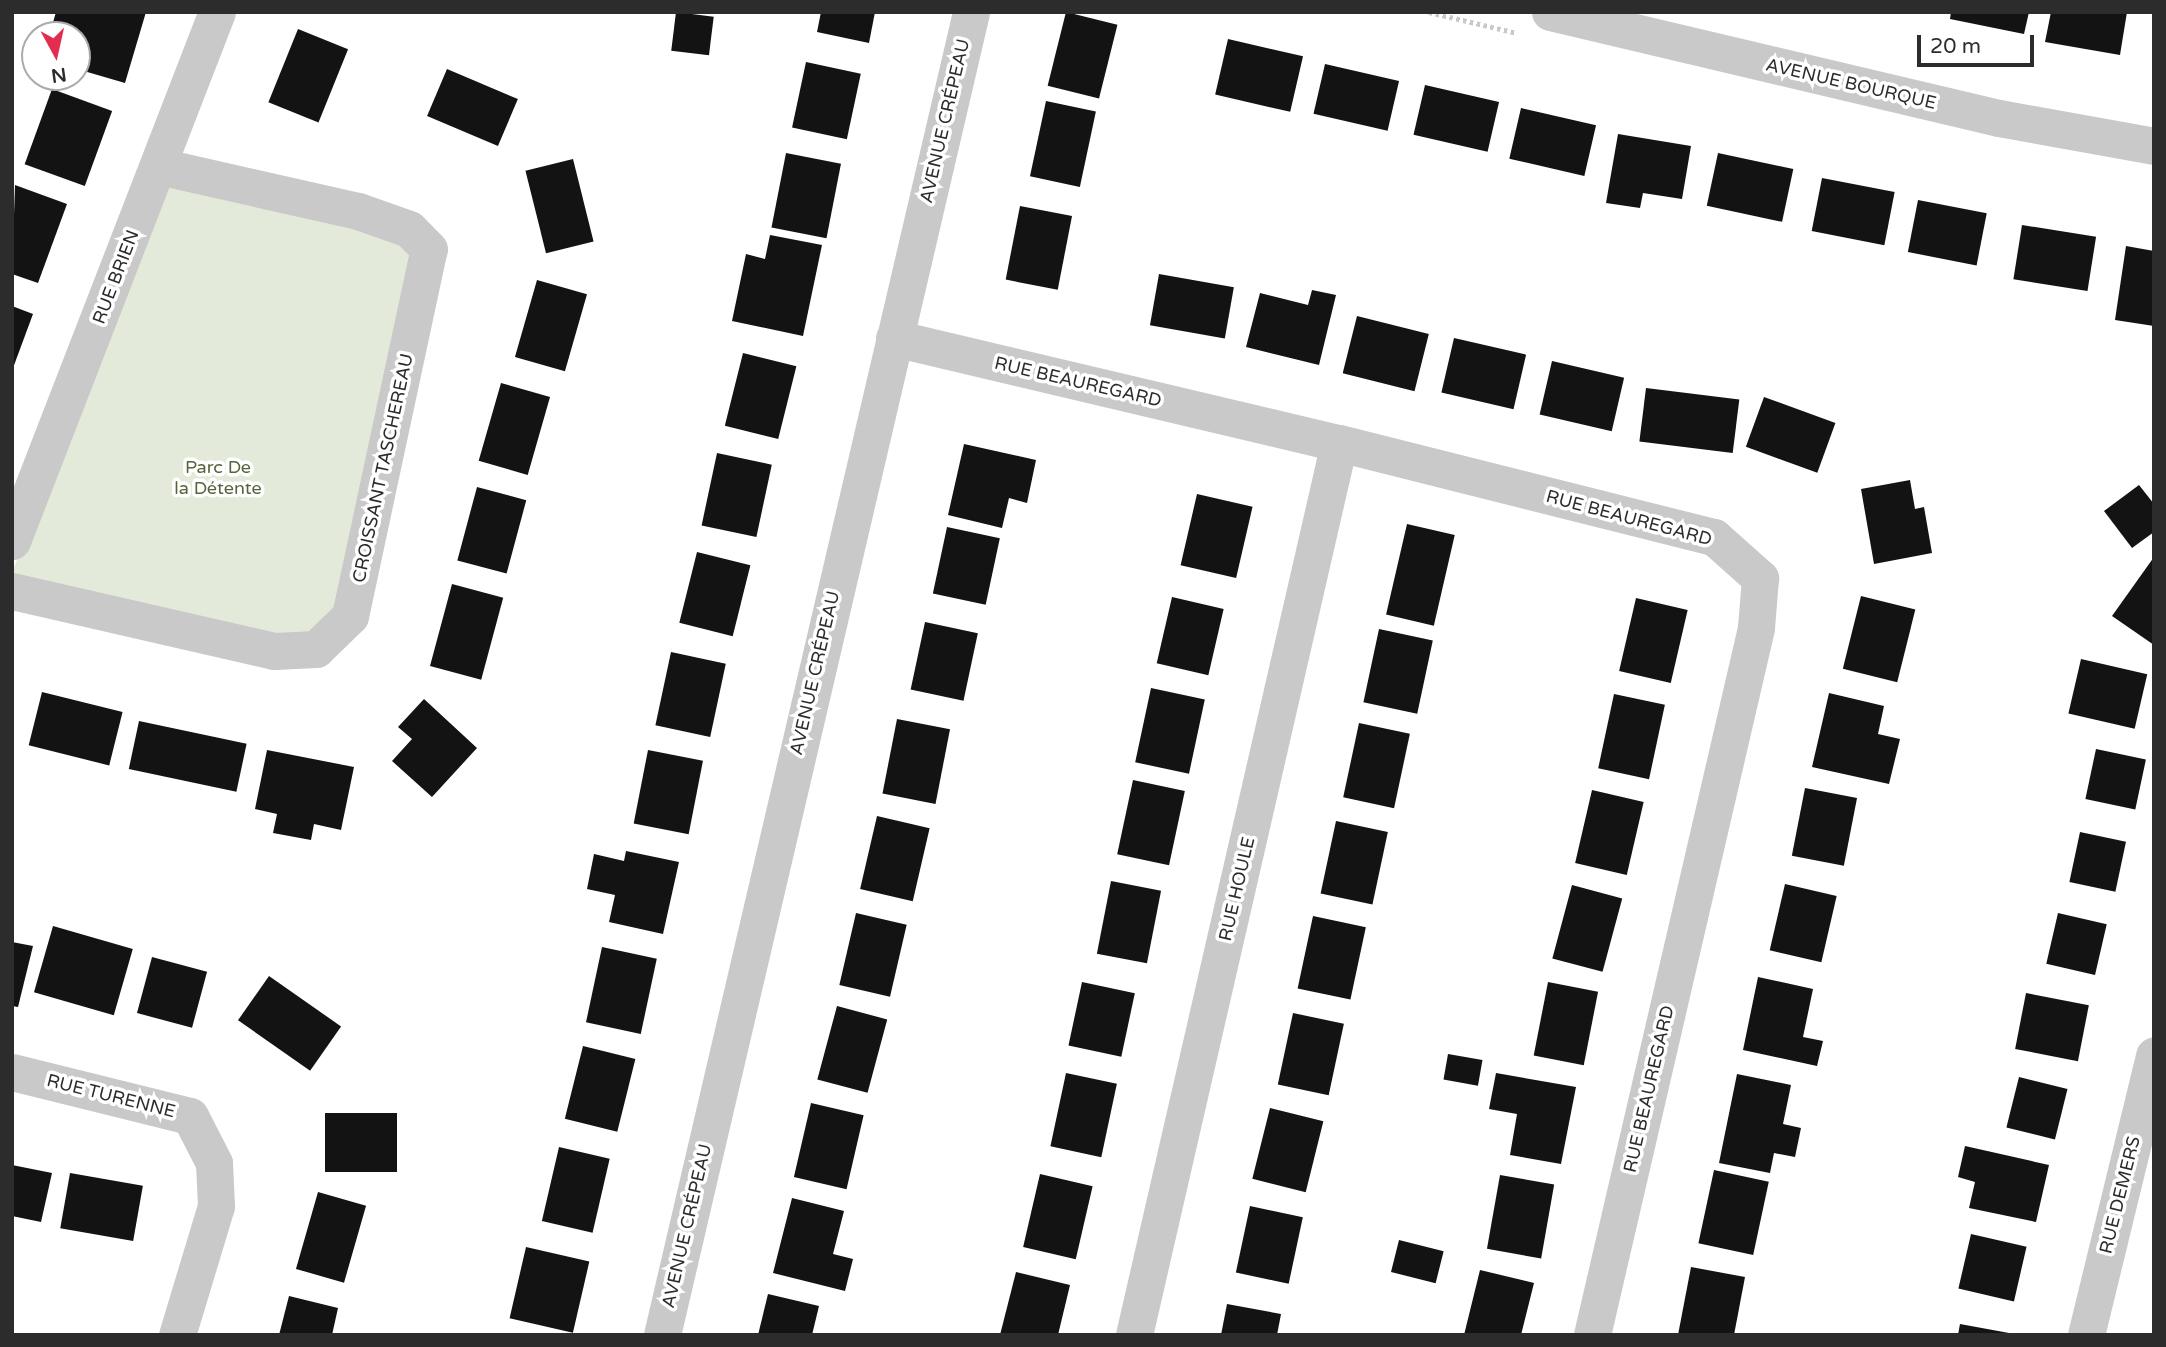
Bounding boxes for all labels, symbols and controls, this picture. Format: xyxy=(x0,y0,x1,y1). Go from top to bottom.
north arrow xyxy=(21,21,91,91)
scale bar xyxy=(1921,21,2038,65)
text: 20 m xyxy=(1930,34,1981,59)
street label: AVENUE CRÉPEAU xyxy=(916,37,974,205)
street label: AVENUE BOURQUE xyxy=(1764,54,1938,114)
text: N xyxy=(50,63,68,87)
street label: RUE BRIEN xyxy=(88,227,144,327)
street label: CROISSANT TASCHEREAU xyxy=(348,351,418,585)
street label: RUE BEAUREGARD xyxy=(992,352,1164,412)
park label: Parc De la Détente xyxy=(174,457,262,500)
street label: RUE BEAUREGARD xyxy=(1544,485,1714,551)
street label: AVENUE CRÉPEAU xyxy=(786,589,844,757)
street label: RUE HOULE xyxy=(1215,835,1259,943)
street label: RUE BEAUREGARD xyxy=(1619,1003,1679,1175)
street label: RUE TURENNE xyxy=(44,1070,178,1122)
street label: RUE DEMERS xyxy=(2095,1134,2145,1256)
street label: AVENUE CRÉPEAU xyxy=(658,1142,716,1310)

